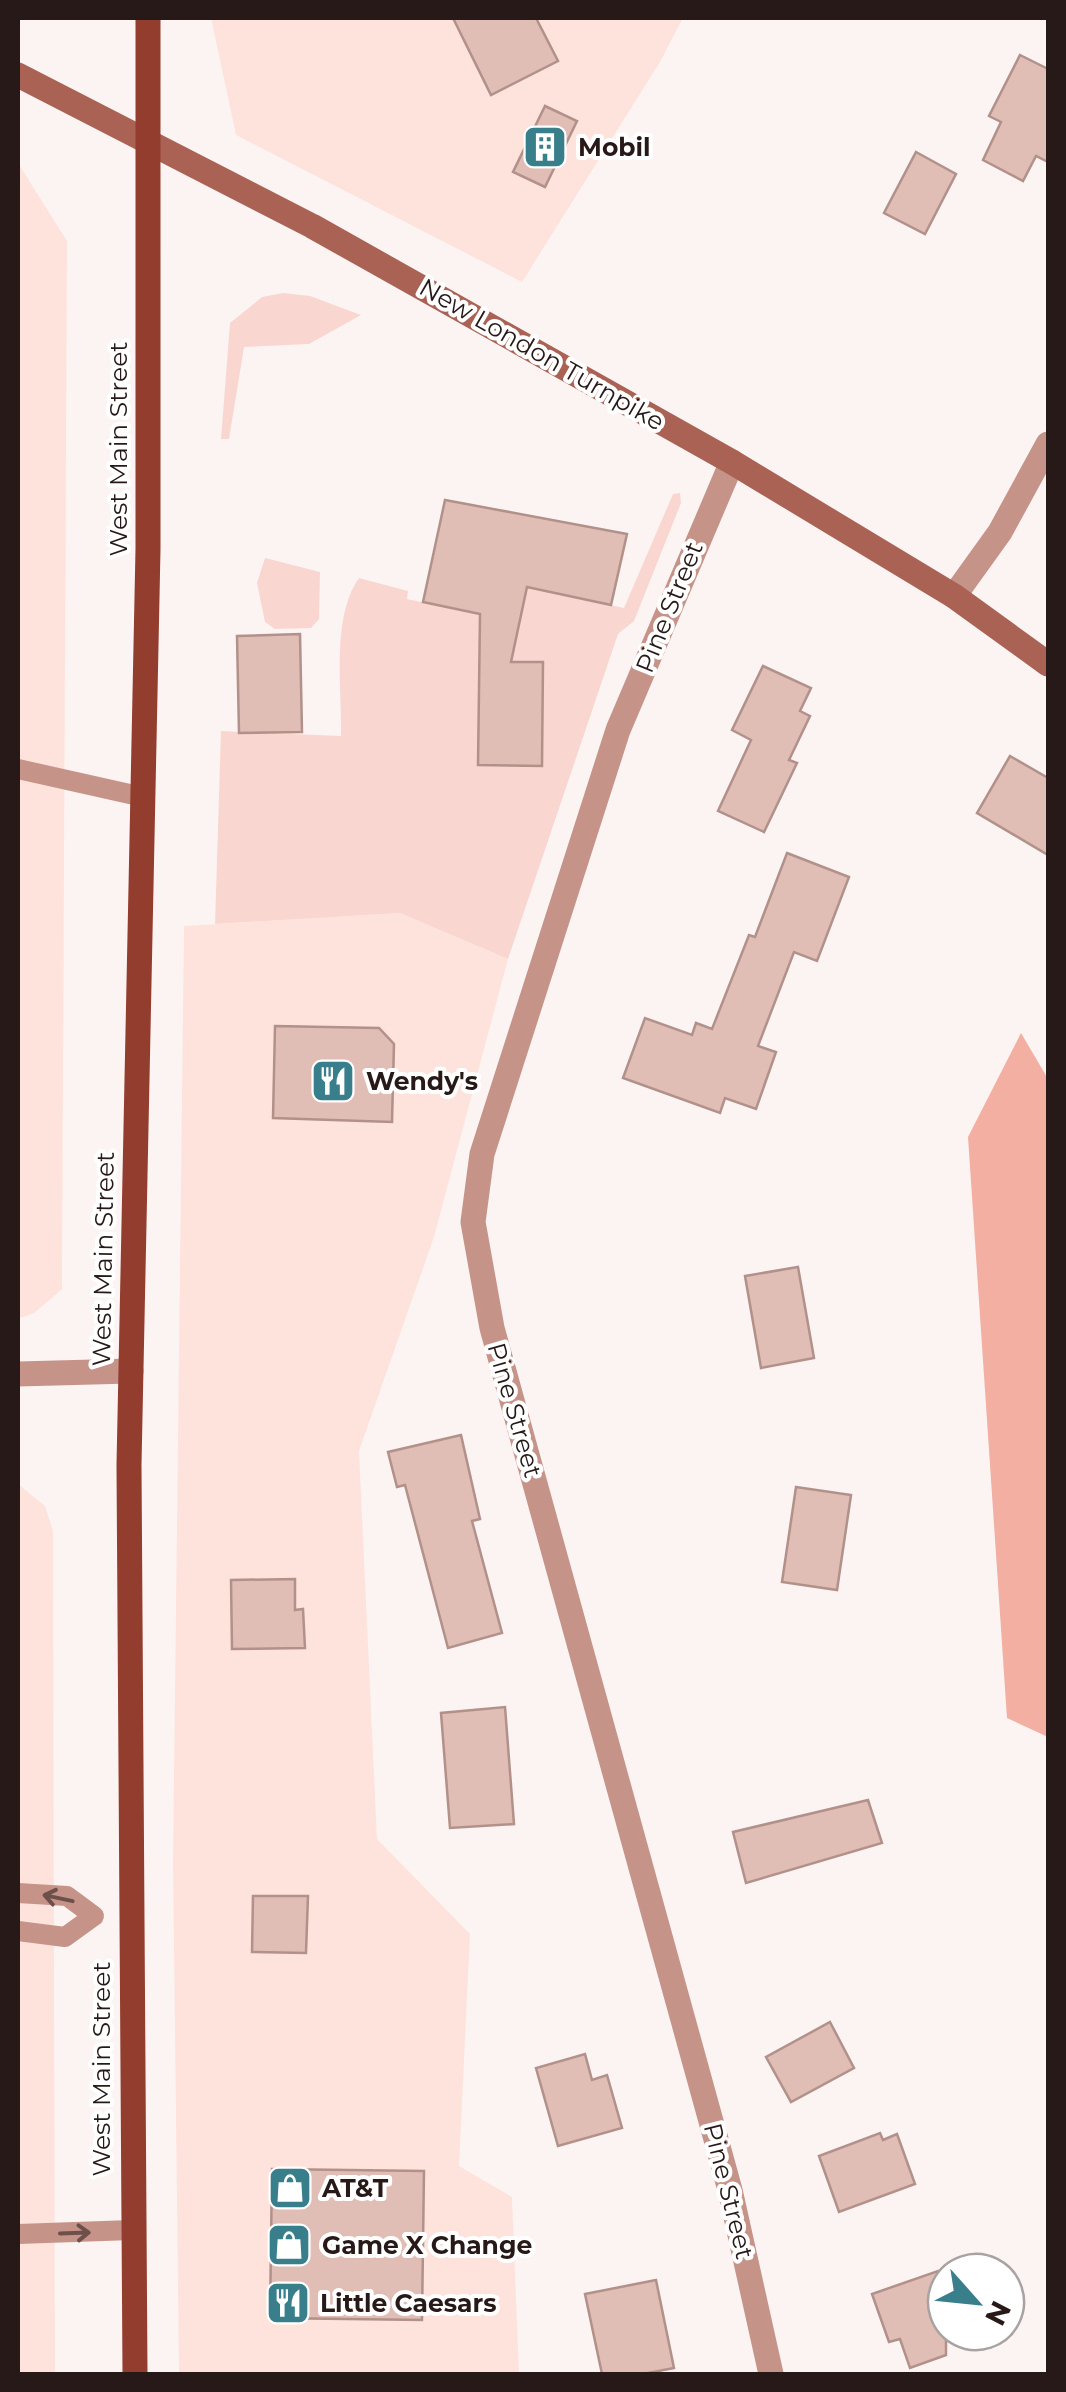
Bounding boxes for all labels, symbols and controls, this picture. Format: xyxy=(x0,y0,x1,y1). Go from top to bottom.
building icon: Mobil xyxy=(522,124,568,170)
place label: Mobil xyxy=(578,132,651,162)
street label: New London Turnpike xyxy=(414,272,670,436)
street label: West Main Street xyxy=(103,342,133,556)
street label: Pine Street xyxy=(629,537,709,677)
restaurant icon: Wendy's xyxy=(310,1058,356,1104)
place label: Wendy's xyxy=(366,1066,478,1096)
street label: West Main Street xyxy=(86,1151,120,1367)
street label: Pine Street xyxy=(481,1339,549,1481)
one-way arrow xyxy=(43,1888,75,1907)
street label: West Main Street xyxy=(86,1962,116,2176)
street label: Pine Street xyxy=(698,2120,760,2262)
shop icon: AT&T xyxy=(267,2165,313,2211)
place label: AT&T xyxy=(321,2173,389,2203)
shop icon: Game X Change xyxy=(266,2222,312,2268)
one-way arrow xyxy=(58,2223,90,2242)
place label: Game X Change xyxy=(322,2230,532,2260)
north arrow xyxy=(926,2252,1026,2352)
restaurant icon: Little Caesars xyxy=(265,2280,311,2326)
place label: Little Caesars xyxy=(320,2288,497,2318)
text: N xyxy=(978,2296,1019,2331)

